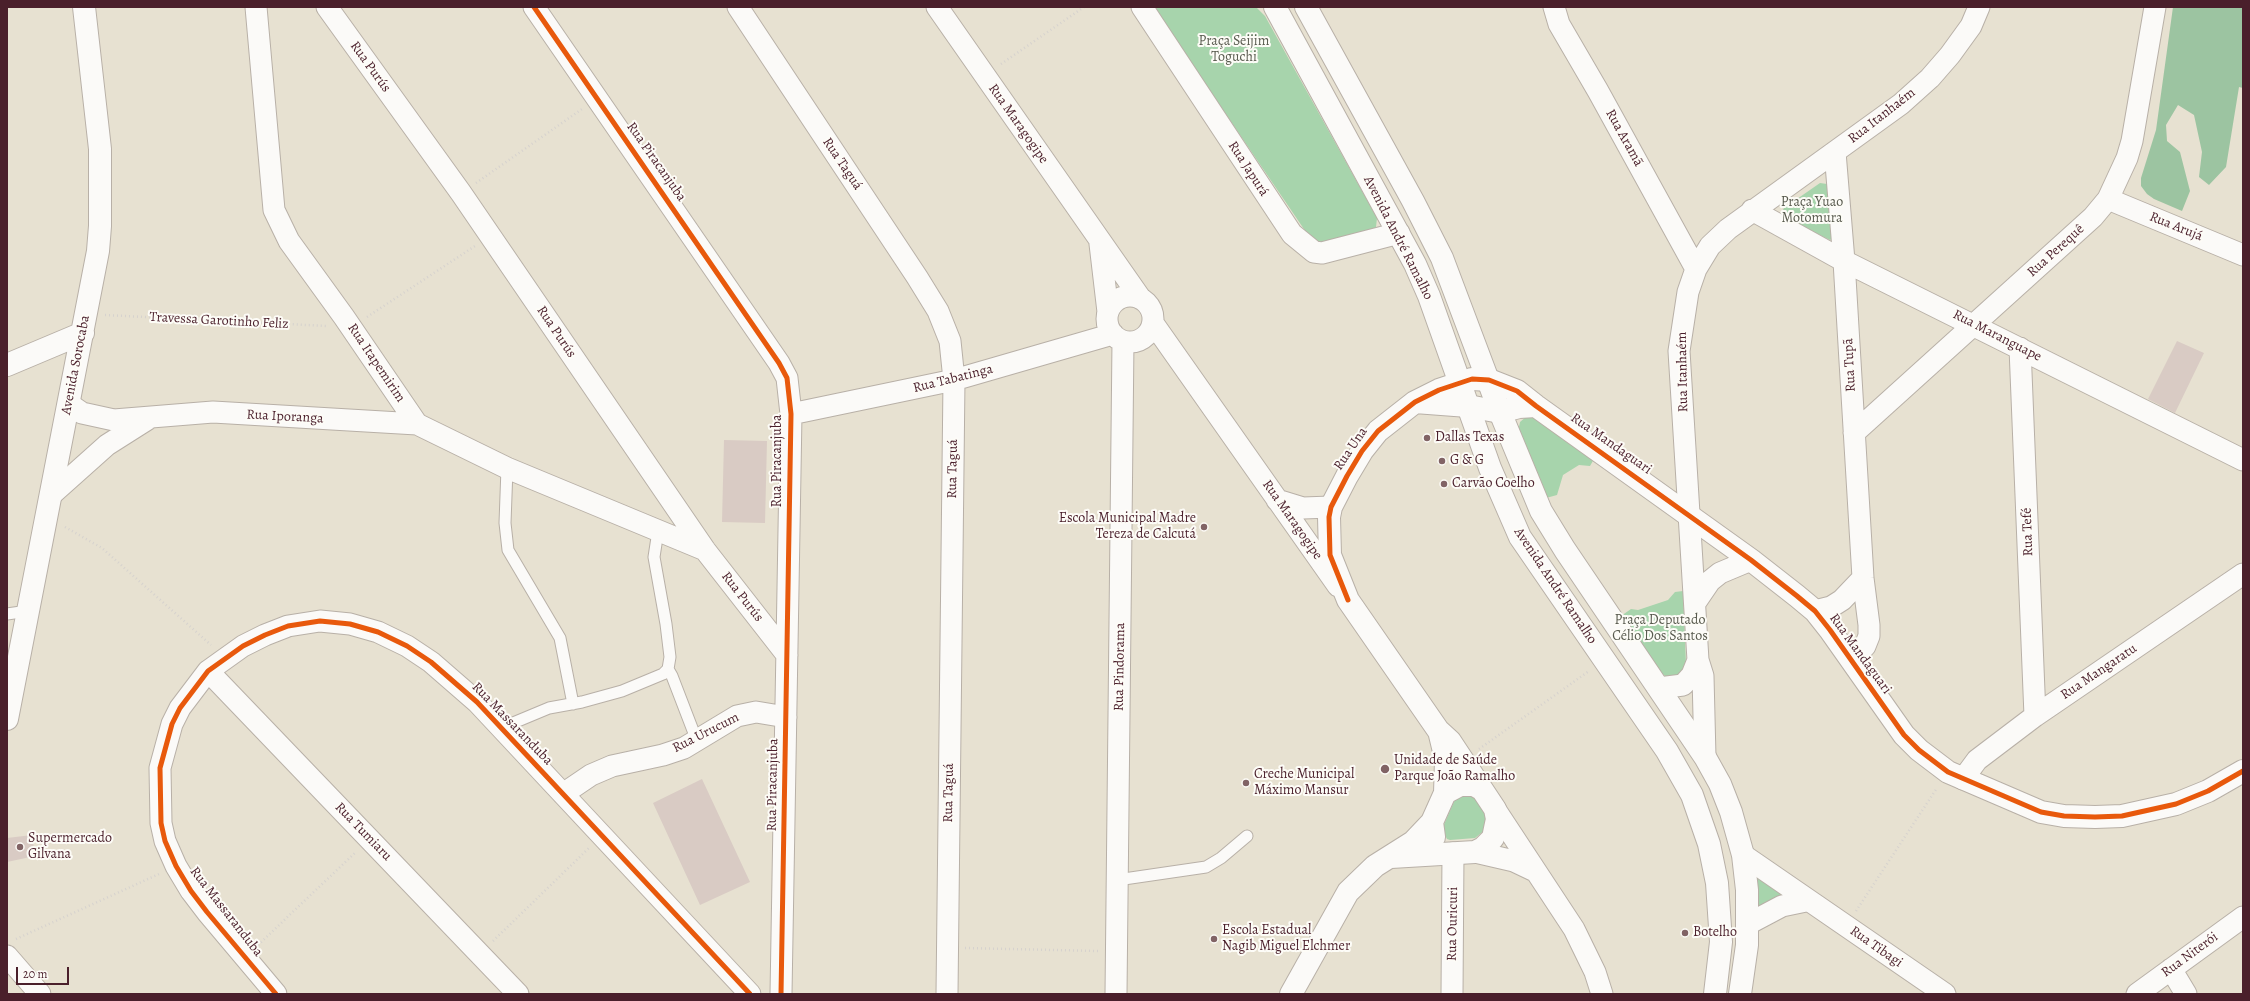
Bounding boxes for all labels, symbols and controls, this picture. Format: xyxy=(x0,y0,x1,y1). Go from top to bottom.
park label: Praça Seijim Toguchi xyxy=(1199,34,1269,66)
street label: Rua Purús xyxy=(346,38,394,96)
street label: Rua Maragogipe xyxy=(984,81,1052,167)
street label: Rua Itanhaém xyxy=(1845,85,1919,147)
street label: Rua Aramã xyxy=(1601,106,1647,170)
street label: Rua Piracanjuba xyxy=(622,119,690,205)
street label: Rua Taguá xyxy=(818,135,866,193)
street label: Rua Japurá xyxy=(1224,138,1272,200)
street label: Avenida André Ramalho xyxy=(1359,173,1437,303)
park label: Praça Yuao Motomura xyxy=(1781,195,1843,228)
street label: Rua Arujá xyxy=(2147,209,2205,245)
street label: Rua Perequê xyxy=(2024,221,2088,281)
street label: Rua Purús xyxy=(533,303,579,361)
street label: Rua Maranguape xyxy=(1950,306,2044,366)
street label: Travessa Garotinho Feliz xyxy=(149,309,289,333)
street label: Avenida Sorocaba xyxy=(58,314,94,416)
street label: Rua Itapemirim xyxy=(343,320,409,406)
street label: Rua Itanhaém xyxy=(1674,331,1692,413)
street label: Rua Tupã xyxy=(1840,338,1860,392)
street label: Rua Tabatinga xyxy=(911,361,995,397)
street label: Rua Iporanga xyxy=(246,407,324,427)
street label: Rua Mandaguari xyxy=(1567,410,1655,478)
street label: Rua Piracanjuba xyxy=(770,415,786,507)
street label: Rua Una xyxy=(1330,424,1372,474)
place label: Dallas Texas xyxy=(1435,430,1504,446)
marker: Dallas Texas xyxy=(1422,433,1432,443)
street label: Rua Taguá xyxy=(944,439,962,499)
place label: G & G xyxy=(1450,453,1484,469)
marker: G & G xyxy=(1437,456,1447,466)
place label: Carvão Coelho xyxy=(1452,476,1535,492)
street label: Rua Maragogipe xyxy=(1258,477,1326,563)
marker: Carvão Coelho xyxy=(1439,479,1449,489)
street label: Rua Tefé xyxy=(2019,507,2037,557)
place label: Escola Municipal Madre Tereza de Calcutá xyxy=(1059,511,1196,544)
marker: Escola Municipal Madre Tereza de Calcutá xyxy=(1199,522,1209,532)
street label: Avenida André Ramalho xyxy=(1510,525,1600,647)
street label: Rua Purús xyxy=(717,569,767,625)
street label: Rua Mandaguari xyxy=(1825,610,1895,698)
park label: Praça Deputado Célio Dos Santos xyxy=(1612,613,1708,646)
street label: Rua Pindorama xyxy=(1111,623,1129,711)
street label: Rua Mangaratu xyxy=(2058,640,2140,704)
street label: Rua Massaranduba xyxy=(468,679,556,769)
street label: Rua Urucum xyxy=(670,709,742,757)
street label: Rua Piracanjuba xyxy=(764,738,782,832)
place label: Unidade de Saúde Parque João Ramalho xyxy=(1394,753,1515,786)
street label: Rua Taguá xyxy=(940,763,958,823)
marker: Unidade de Saúde Parque João Ramalho xyxy=(1379,763,1391,775)
place label: Creche Municipal Máximo Mansur xyxy=(1254,767,1354,800)
marker: Creche Municipal Máximo Mansur xyxy=(1241,778,1251,788)
street label: Rua Tumiaru xyxy=(331,799,395,865)
place label: Supermercado Gilvana xyxy=(28,831,112,864)
marker: Supermercado Gilvana xyxy=(15,842,25,852)
street label: Rua Massaranduba xyxy=(186,864,266,960)
street label: Rua Ouricuri xyxy=(1444,887,1462,961)
place label: Escola Estadual Nagib Miguel Elchmer xyxy=(1222,923,1350,956)
street label: Rua Tibagi xyxy=(1846,923,1906,971)
place label: Botelho xyxy=(1693,925,1737,941)
marker: Botelho xyxy=(1680,928,1690,938)
street label: Rua Niterói xyxy=(2158,929,2222,981)
marker: Escola Estadual Nagib Miguel Elchmer xyxy=(1209,934,1219,944)
scale bar xyxy=(18,959,71,985)
text: 20 m xyxy=(23,966,47,982)

